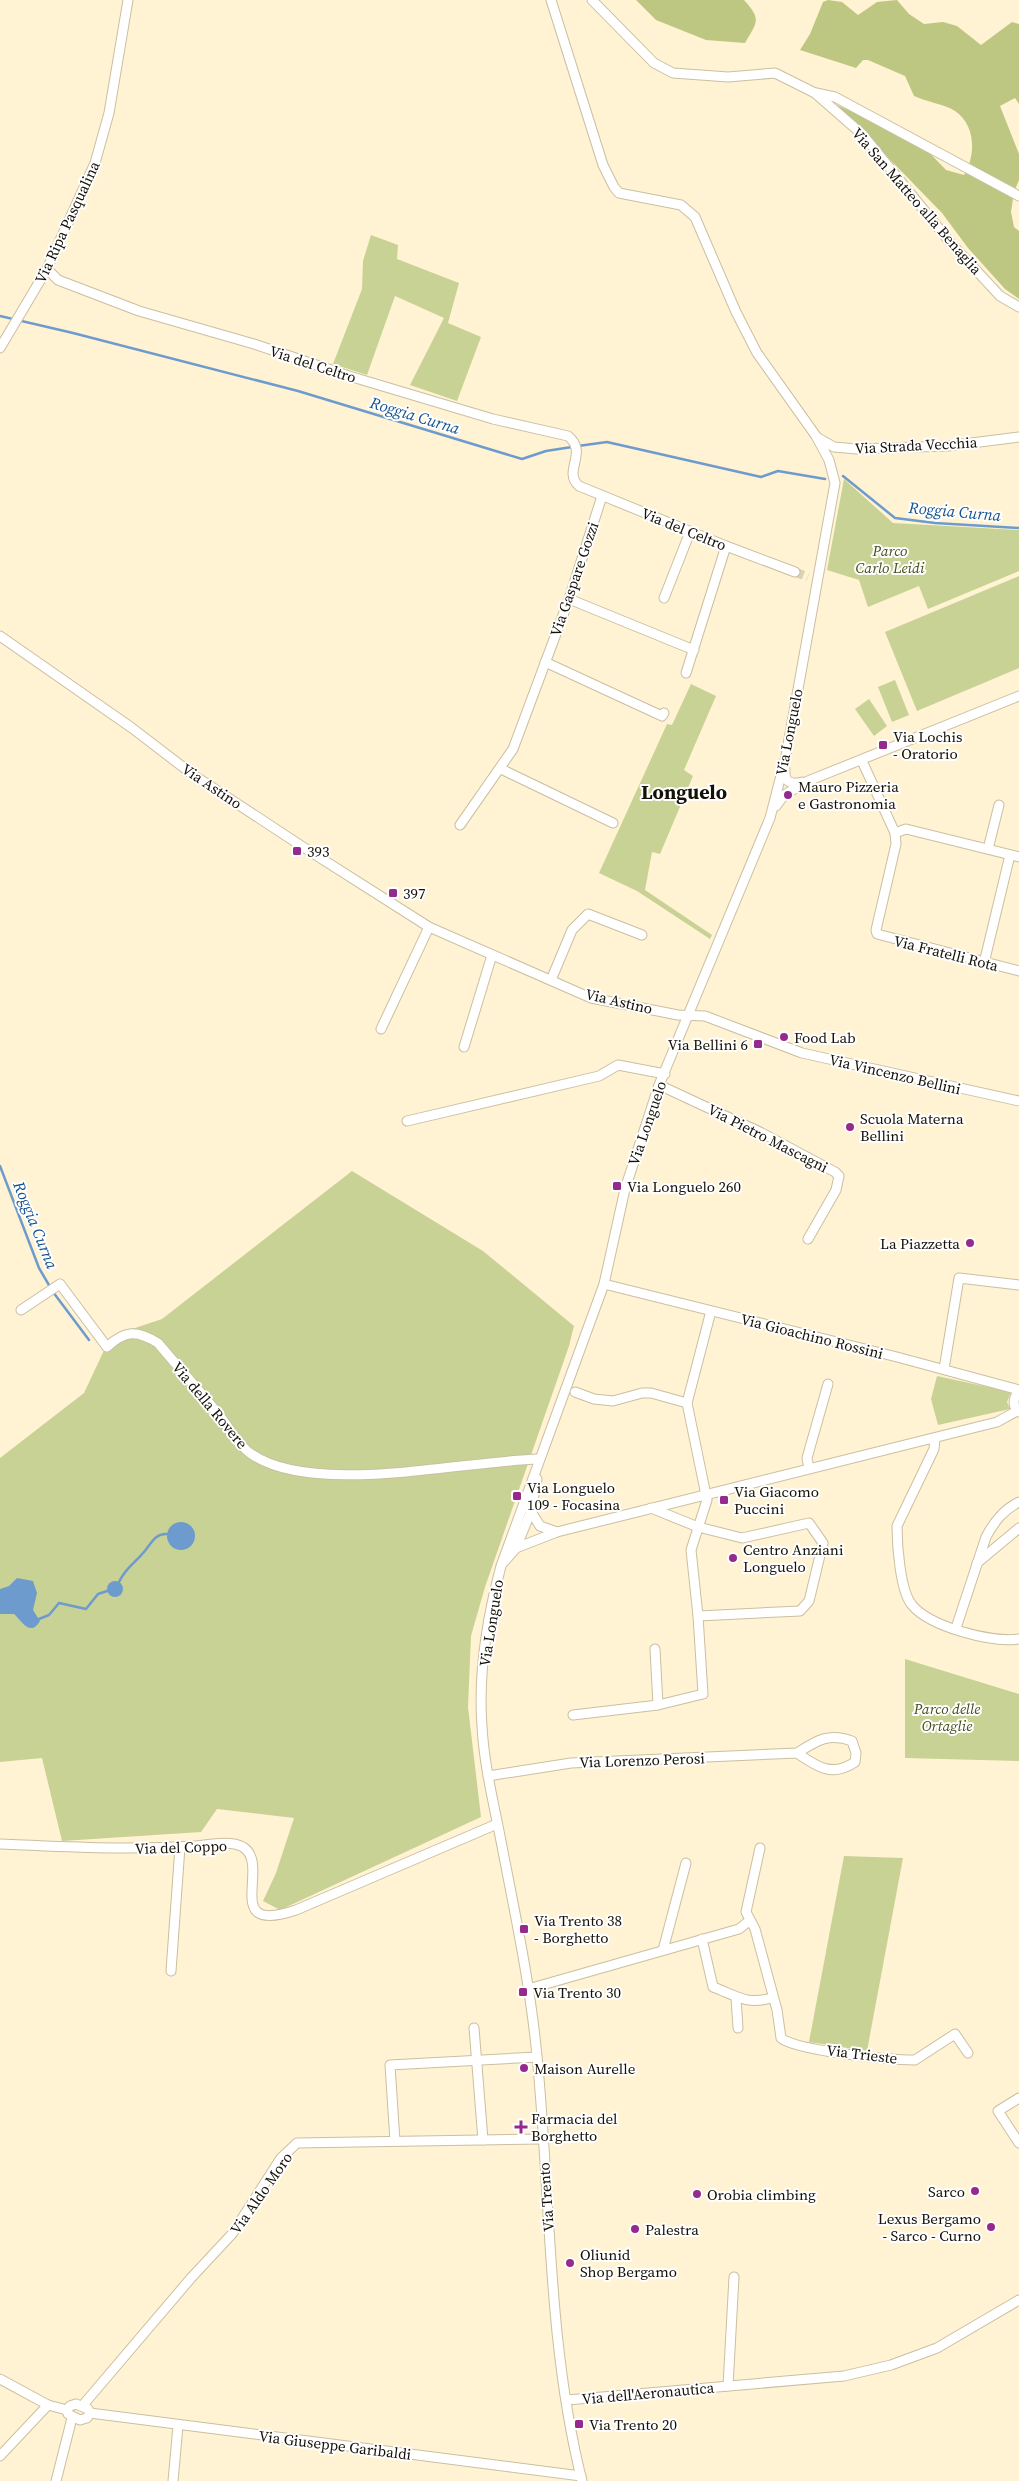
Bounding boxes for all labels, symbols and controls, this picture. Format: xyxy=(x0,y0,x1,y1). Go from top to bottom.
street label: Via San Matteo alla Benaglia xyxy=(847,123,987,279)
street label: Via Ripa Pasqualina xyxy=(29,157,105,287)
street label: Via del Celtro xyxy=(267,340,359,388)
water label: Roggia Curna xyxy=(367,391,463,439)
street label: Via Strada Vecchia xyxy=(854,431,978,459)
water label: Roggia Curna xyxy=(907,496,1003,526)
street label: Via del Celtro xyxy=(638,502,730,556)
street label: Via Gaspare Gozzi xyxy=(545,519,603,639)
park label: Parco Carlo Leidi xyxy=(855,540,925,578)
street label: Via Longuelo xyxy=(770,687,808,777)
place label: Via Lochis - Oratorio xyxy=(893,726,963,764)
marker: Via Lochis - Oratorio xyxy=(877,739,889,751)
street label: Via Astino xyxy=(178,758,246,814)
place label: Mauro Pizzeria e Gastronomia xyxy=(798,776,899,814)
district label: Longuelo xyxy=(641,778,727,806)
marker: Mauro Pizzeria e Gastronomia xyxy=(782,789,794,801)
place label: 393 xyxy=(307,841,330,862)
marker: 393 xyxy=(291,845,303,857)
place label: 397 xyxy=(403,883,426,904)
marker: 397 xyxy=(387,887,399,899)
street label: Via Fratelli Rota xyxy=(892,930,1001,976)
street label: Via Astino xyxy=(583,983,655,1019)
place label: Food Lab xyxy=(794,1027,856,1048)
marker: Food Lab xyxy=(778,1031,790,1043)
place label: Via Bellini 6 xyxy=(668,1034,748,1055)
marker: Via Bellini 6 xyxy=(752,1038,764,1050)
street label: Via Vincenzo Bellini xyxy=(827,1049,963,1099)
street label: Via Longuelo xyxy=(623,1078,671,1168)
street label: Via Pietro Mascagni xyxy=(704,1099,832,1177)
place label: Scuola Materna Bellini xyxy=(860,1108,964,1146)
marker: Scuola Materna Bellini xyxy=(844,1121,856,1133)
place label: Via Longuelo 260 xyxy=(627,1176,741,1197)
water label: Roggia Curna xyxy=(8,1177,64,1273)
marker: Via Longuelo 260 xyxy=(611,1180,623,1192)
place label: La Piazzetta xyxy=(880,1233,960,1254)
marker: La Piazzetta xyxy=(964,1237,976,1249)
street label: Via Gioachino Rossini xyxy=(739,1308,885,1364)
street label: Via della Rovere xyxy=(167,1357,253,1453)
place label: Via Longuelo 109 - Focasina xyxy=(527,1477,621,1515)
place label: Via Giacomo Puccini xyxy=(734,1481,819,1519)
marker: Via Longuelo 109 - Focasina xyxy=(511,1490,523,1502)
marker: Via Giacomo Puccini xyxy=(718,1494,730,1506)
place label: Centro Anziani Longuelo xyxy=(743,1539,843,1577)
marker: Centro Anziani Longuelo xyxy=(727,1552,739,1564)
street label: Via Longuelo xyxy=(474,1578,508,1668)
park label: Parco delle Ortaglie xyxy=(913,1698,980,1736)
street label: Via Lorenzo Perosi xyxy=(579,1747,705,1773)
street label: Via del Coppo xyxy=(134,1835,228,1859)
place label: Via Trento 38 - Borghetto xyxy=(534,1910,622,1948)
marker: Via Trento 38 - Borghetto xyxy=(518,1923,530,1935)
place label: Via Trento 30 xyxy=(533,1982,621,2003)
marker: Via Trento 30 xyxy=(517,1986,529,1998)
street label: Via Trieste xyxy=(825,2039,899,2069)
place label: Maison Aurelle xyxy=(534,2058,636,2079)
marker: Maison Aurelle xyxy=(518,2062,530,2074)
place label: Farmacia del Borghetto xyxy=(531,2108,618,2146)
marker: Farmacia del Borghetto xyxy=(515,2121,527,2133)
street label: Via Aldo Moro xyxy=(225,2148,297,2238)
street label: Via Trento xyxy=(533,2162,559,2232)
place label: Sarco xyxy=(928,2181,965,2202)
place label: Orobia climbing xyxy=(707,2184,816,2205)
marker: Sarco xyxy=(969,2185,981,2197)
marker: Orobia climbing xyxy=(691,2188,703,2200)
place label: Lexus Bergamo - Sarco - Curno xyxy=(878,2208,981,2246)
place label: Palestra xyxy=(645,2219,699,2240)
marker: Lexus Bergamo - Sarco - Curno xyxy=(985,2221,997,2233)
marker: Palestra xyxy=(629,2223,641,2235)
place label: Oliunid Shop Bergamo xyxy=(580,2244,677,2282)
marker: Oliunid Shop Bergamo xyxy=(564,2257,576,2269)
street label: Via dell'Aeronautica xyxy=(581,2377,715,2409)
place label: Via Trento 20 xyxy=(589,2414,677,2435)
marker: Via Trento 20 xyxy=(573,2418,585,2430)
street label: Via Giuseppe Garibaldi xyxy=(258,2425,412,2465)

